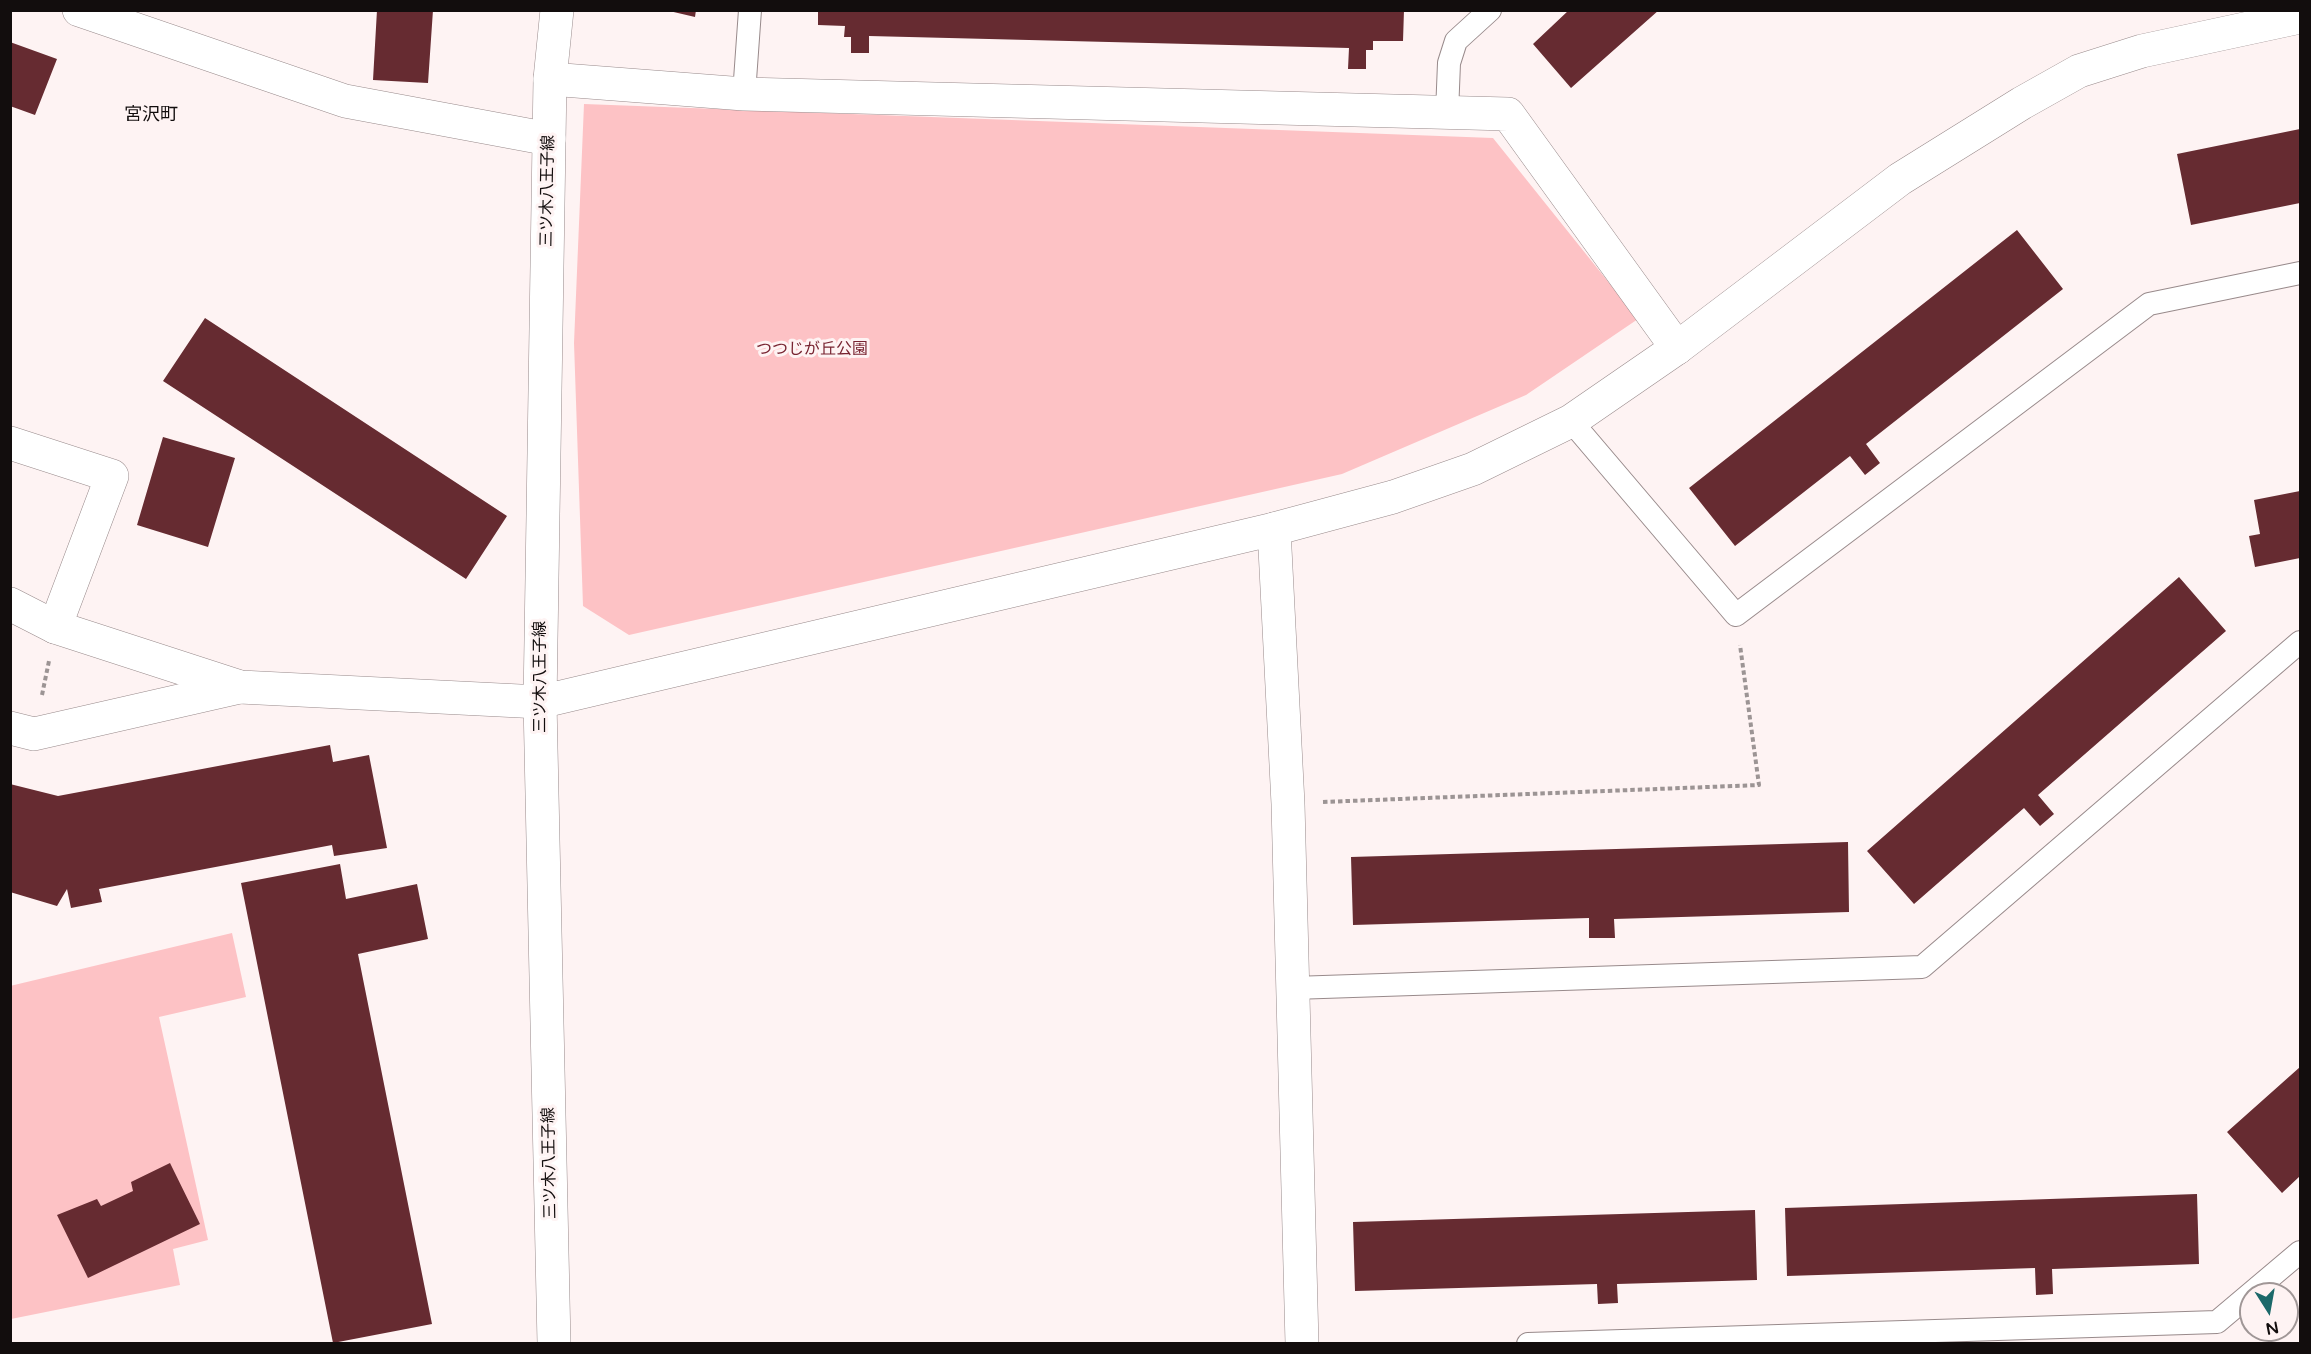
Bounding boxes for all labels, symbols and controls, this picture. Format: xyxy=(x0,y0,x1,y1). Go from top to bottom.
district label: 宮沢町 xyxy=(124,104,178,126)
street label: 三ツ木八王子線 xyxy=(537,135,559,247)
park label: つつじが丘公園 xyxy=(756,340,868,360)
street label: 三ツ木八王子線 xyxy=(531,621,551,733)
street label: 三ツ木八王子線 xyxy=(539,1107,561,1219)
north arrow xyxy=(2239,1282,2299,1342)
text: N xyxy=(2264,1317,2280,1339)

